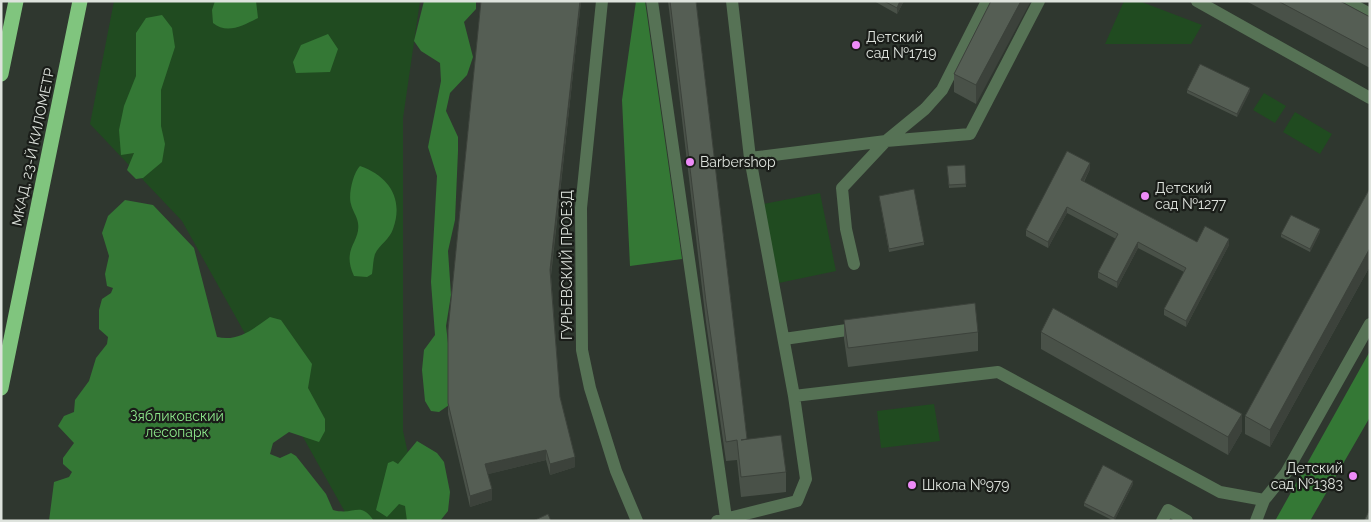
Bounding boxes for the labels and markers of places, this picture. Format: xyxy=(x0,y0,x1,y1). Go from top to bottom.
place label: Детский сад №1719 xyxy=(866,29,937,61)
marker: Детский сад №1719 xyxy=(850,39,862,51)
place label: Barbershop xyxy=(700,154,776,170)
marker: Barbershop xyxy=(684,156,696,168)
place label: Детский сад №1277 xyxy=(1155,180,1227,212)
marker: Детский сад №1277 xyxy=(1139,190,1151,202)
place label: Детский сад №1383 xyxy=(1271,460,1343,492)
marker: Детский сад №1383 xyxy=(1347,470,1359,482)
place label: Школа №979 xyxy=(922,477,1009,493)
marker: Школа №979 xyxy=(906,479,918,491)

